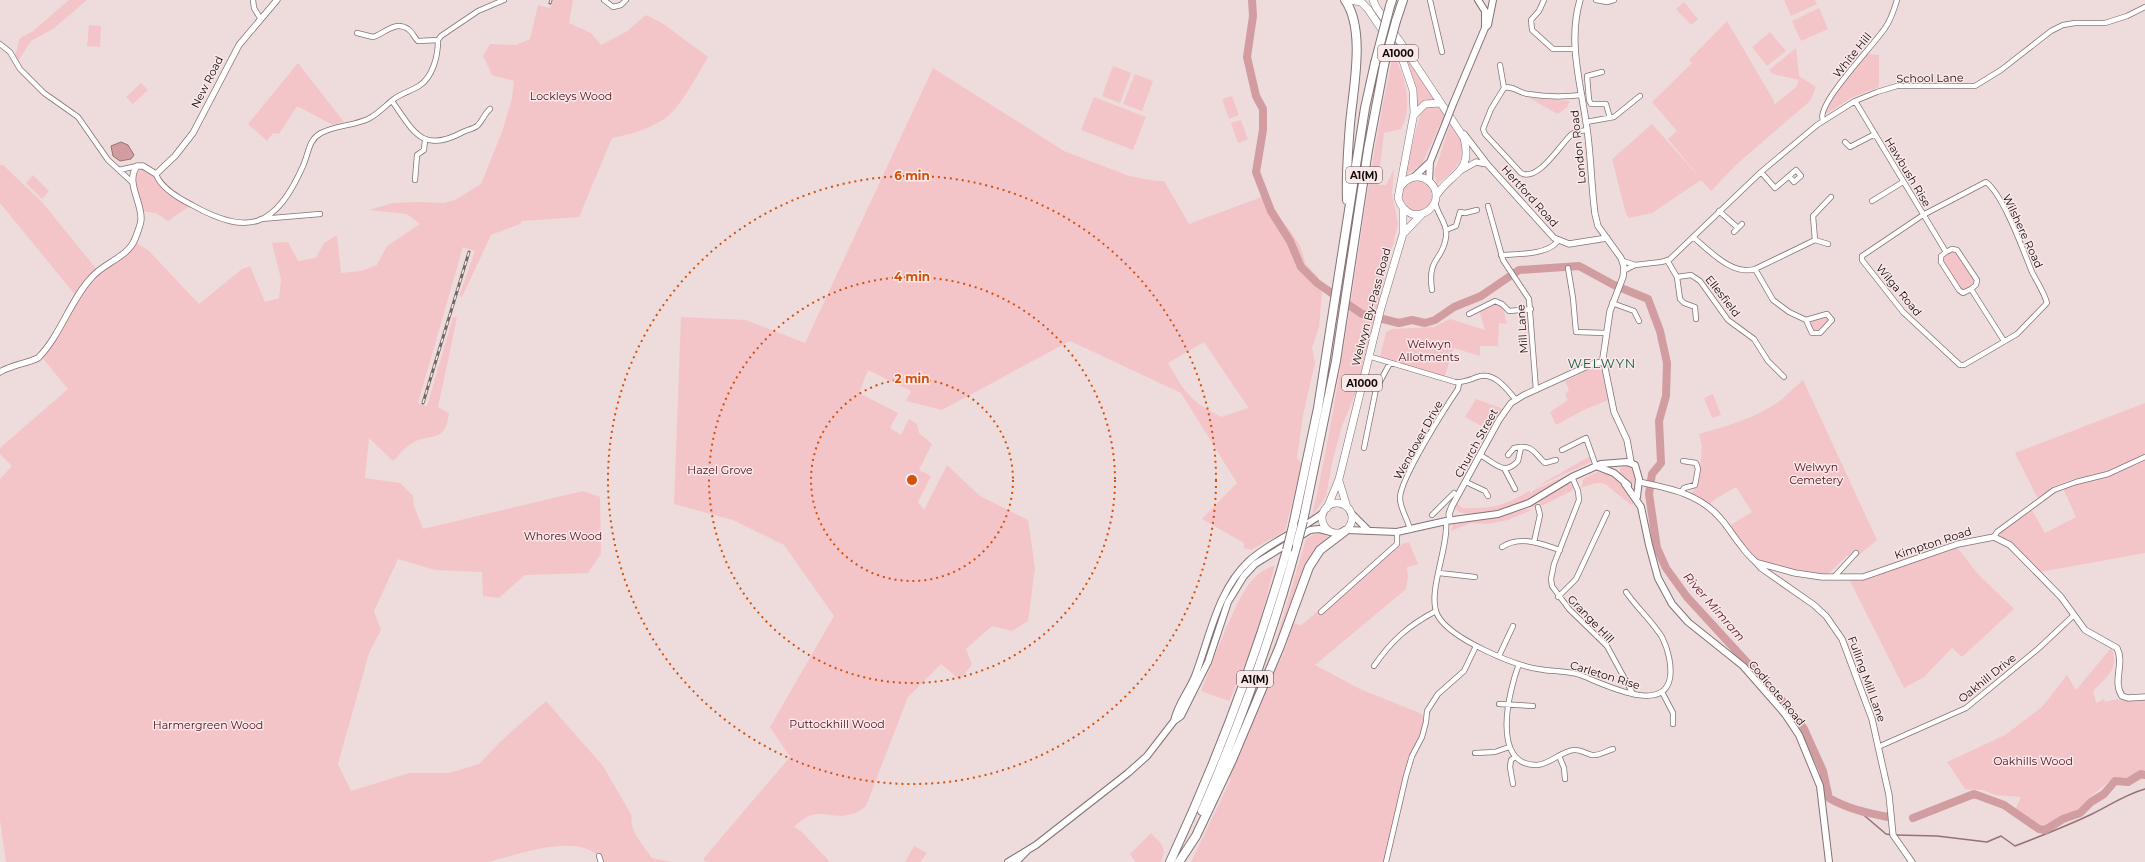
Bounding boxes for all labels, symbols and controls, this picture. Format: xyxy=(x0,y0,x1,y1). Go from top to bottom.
street label: White Hill xyxy=(1830,30,1874,80)
road number: A1000 xyxy=(1378,45,1418,61)
street label: New Road xyxy=(188,54,226,110)
street label: School Lane xyxy=(1896,70,1964,86)
park label: Lockleys Wood xyxy=(530,89,612,103)
street label: London Road xyxy=(1567,109,1589,185)
street label: Hawbush Rise xyxy=(1882,135,1934,210)
street label: Hertford Road xyxy=(1499,162,1561,230)
road number: A1(M) xyxy=(1346,167,1382,183)
text: 6 min xyxy=(894,168,930,183)
street label: Wilshere Road xyxy=(2000,192,2046,270)
street label: Welwyn By-Pass Road xyxy=(1348,246,1394,368)
street label: Wilga Road xyxy=(1873,261,1925,319)
text: 4 min xyxy=(894,269,930,284)
street label: Ellesfield xyxy=(1702,272,1744,320)
street label: Mill Lane xyxy=(1513,304,1531,354)
park label: Welwyn Allotments xyxy=(1399,337,1460,364)
district label: WELWYN xyxy=(1568,355,1636,371)
text: 2 min xyxy=(895,371,929,386)
road number: A1000 xyxy=(1342,375,1382,391)
street label: Wendover Drive xyxy=(1390,398,1446,482)
street label: Church Street xyxy=(1451,406,1501,480)
park label: Welwyn Cemetery xyxy=(1789,460,1843,487)
park label: Hazel Grove xyxy=(687,463,753,477)
centre of rings xyxy=(905,473,919,487)
street label: Kimpton Road xyxy=(1893,524,1973,562)
park label: Whores Wood xyxy=(524,529,602,543)
water label: River Mimram xyxy=(1680,569,1748,644)
street label: Grange Hill xyxy=(1565,592,1617,646)
street label: Fulling Mill Lane xyxy=(1845,634,1889,724)
street label: Oakhill Drive xyxy=(1955,650,2019,706)
street label: Carleton Rise xyxy=(1568,658,1642,692)
street label: Codicote Road xyxy=(1746,658,1808,728)
road number: A1(M) xyxy=(1237,671,1273,687)
park label: Puttockhill Wood xyxy=(789,717,885,731)
park label: Harmergreen Wood xyxy=(153,718,263,732)
park label: Oakhills Wood xyxy=(1993,754,2073,768)

